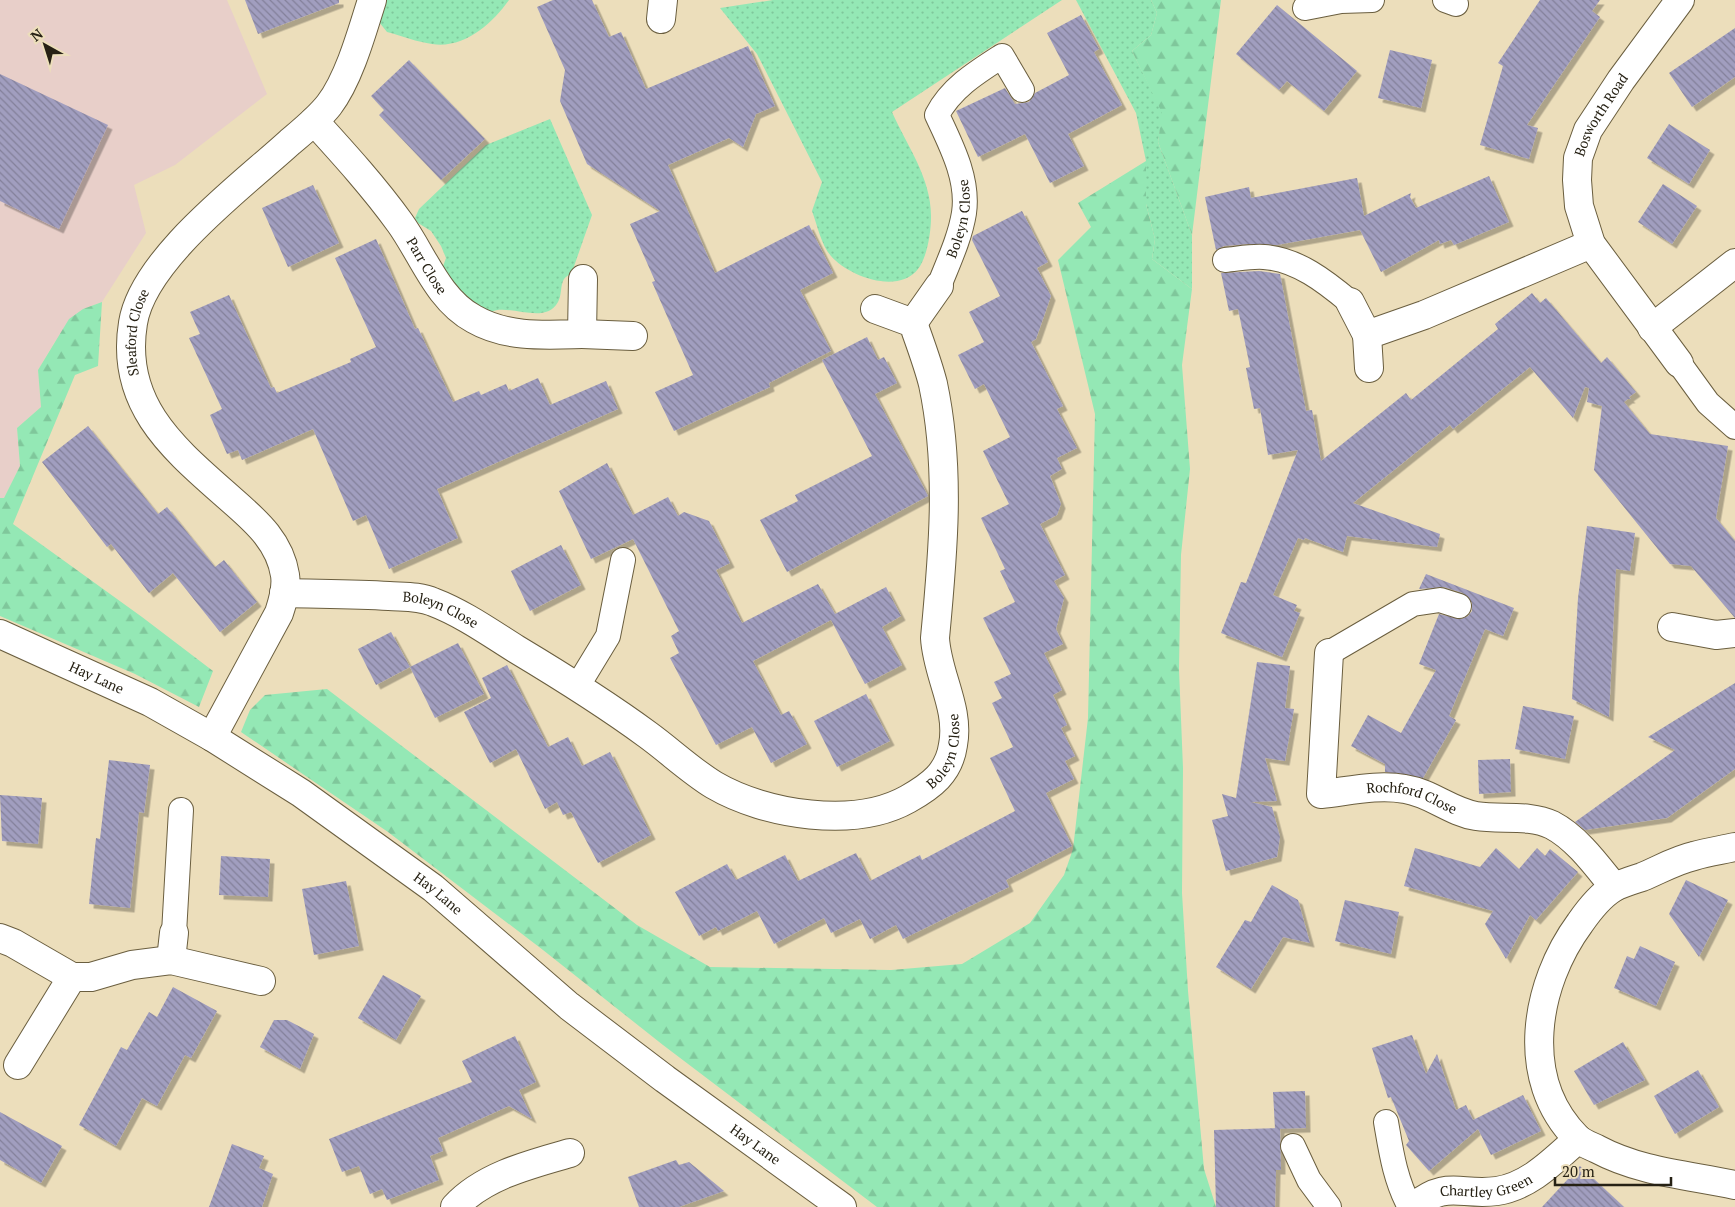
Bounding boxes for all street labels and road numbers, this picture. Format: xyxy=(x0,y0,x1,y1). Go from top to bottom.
street label: Bosworth Road xyxy=(1569,69,1632,159)
street label: Boleyn Close xyxy=(941,178,974,261)
street label: Parr Close xyxy=(402,233,452,298)
street label: Sleaford Close xyxy=(121,285,153,378)
street label: Boleyn Close xyxy=(402,587,482,632)
street label: Hay Lane xyxy=(66,657,127,698)
street label: Boleyn Close xyxy=(922,713,963,793)
street label: Rochford Close xyxy=(1366,777,1460,818)
street label: Hay Lane xyxy=(410,867,467,919)
street label: Hay Lane xyxy=(727,1119,785,1169)
street label: Chartley Green xyxy=(1438,1169,1536,1201)

